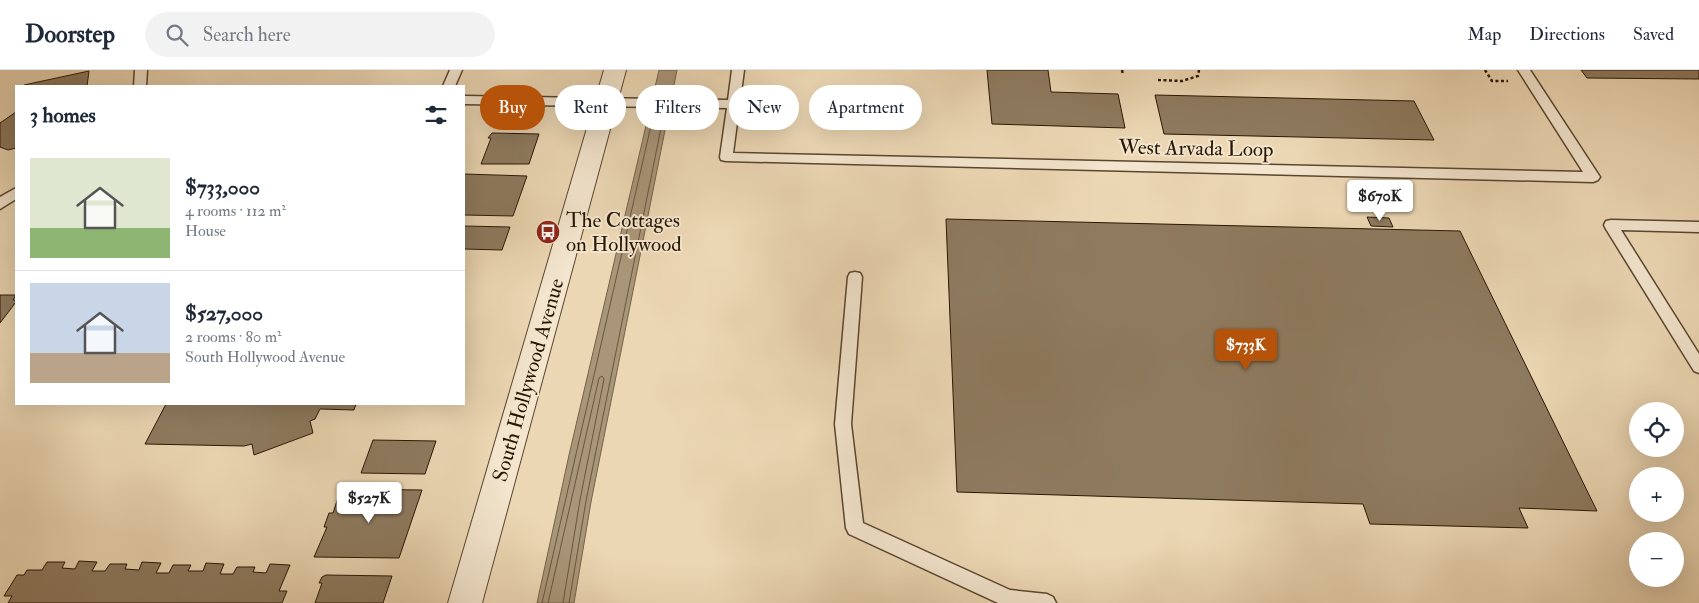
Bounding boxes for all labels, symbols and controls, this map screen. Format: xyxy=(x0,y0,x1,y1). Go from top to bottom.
search box xyxy=(145,12,495,57)
text: Doorstep xyxy=(25,19,115,50)
icon: search xyxy=(163,21,191,49)
text: Search here xyxy=(203,23,291,47)
text: Map xyxy=(1468,23,1501,46)
text: Directions xyxy=(1529,23,1605,46)
text: Saved xyxy=(1633,23,1674,46)
chip: Buy xyxy=(480,85,545,130)
chip: Rent xyxy=(555,85,626,130)
chip: Filters xyxy=(636,85,719,130)
chip: New xyxy=(729,85,799,130)
chip: Apartment xyxy=(809,85,922,130)
icon: filters xyxy=(422,101,450,129)
text: 3 homes xyxy=(30,102,96,129)
street label: West Arvada Loop xyxy=(1117,134,1274,163)
text: $733,000 xyxy=(185,174,260,201)
icon: home xyxy=(70,178,130,238)
pin: $670K xyxy=(1345,180,1415,222)
text: $670K xyxy=(1358,186,1402,206)
text: 4 rooms · 112 m² xyxy=(185,201,286,221)
place label: The Cottages on Hollywood xyxy=(566,207,682,258)
bus stop icon: The Cottages on Hollywood xyxy=(535,219,561,245)
text: House xyxy=(185,221,226,241)
street label: South Hollywood Avenue xyxy=(487,275,570,485)
text: $527,000 xyxy=(185,300,263,327)
icon: home xyxy=(70,303,130,363)
text: 2 rooms · 80 m² xyxy=(185,327,282,347)
pin: $733K xyxy=(1211,328,1281,371)
text: $733K xyxy=(1226,335,1266,355)
text: South Hollywood Avenue xyxy=(185,347,345,367)
map controls xyxy=(1629,402,1684,587)
button: locate xyxy=(1629,402,1684,457)
button: + xyxy=(1629,467,1684,522)
pin: $527K xyxy=(334,482,404,524)
text: $527K xyxy=(348,488,390,508)
button: − xyxy=(1629,532,1684,587)

